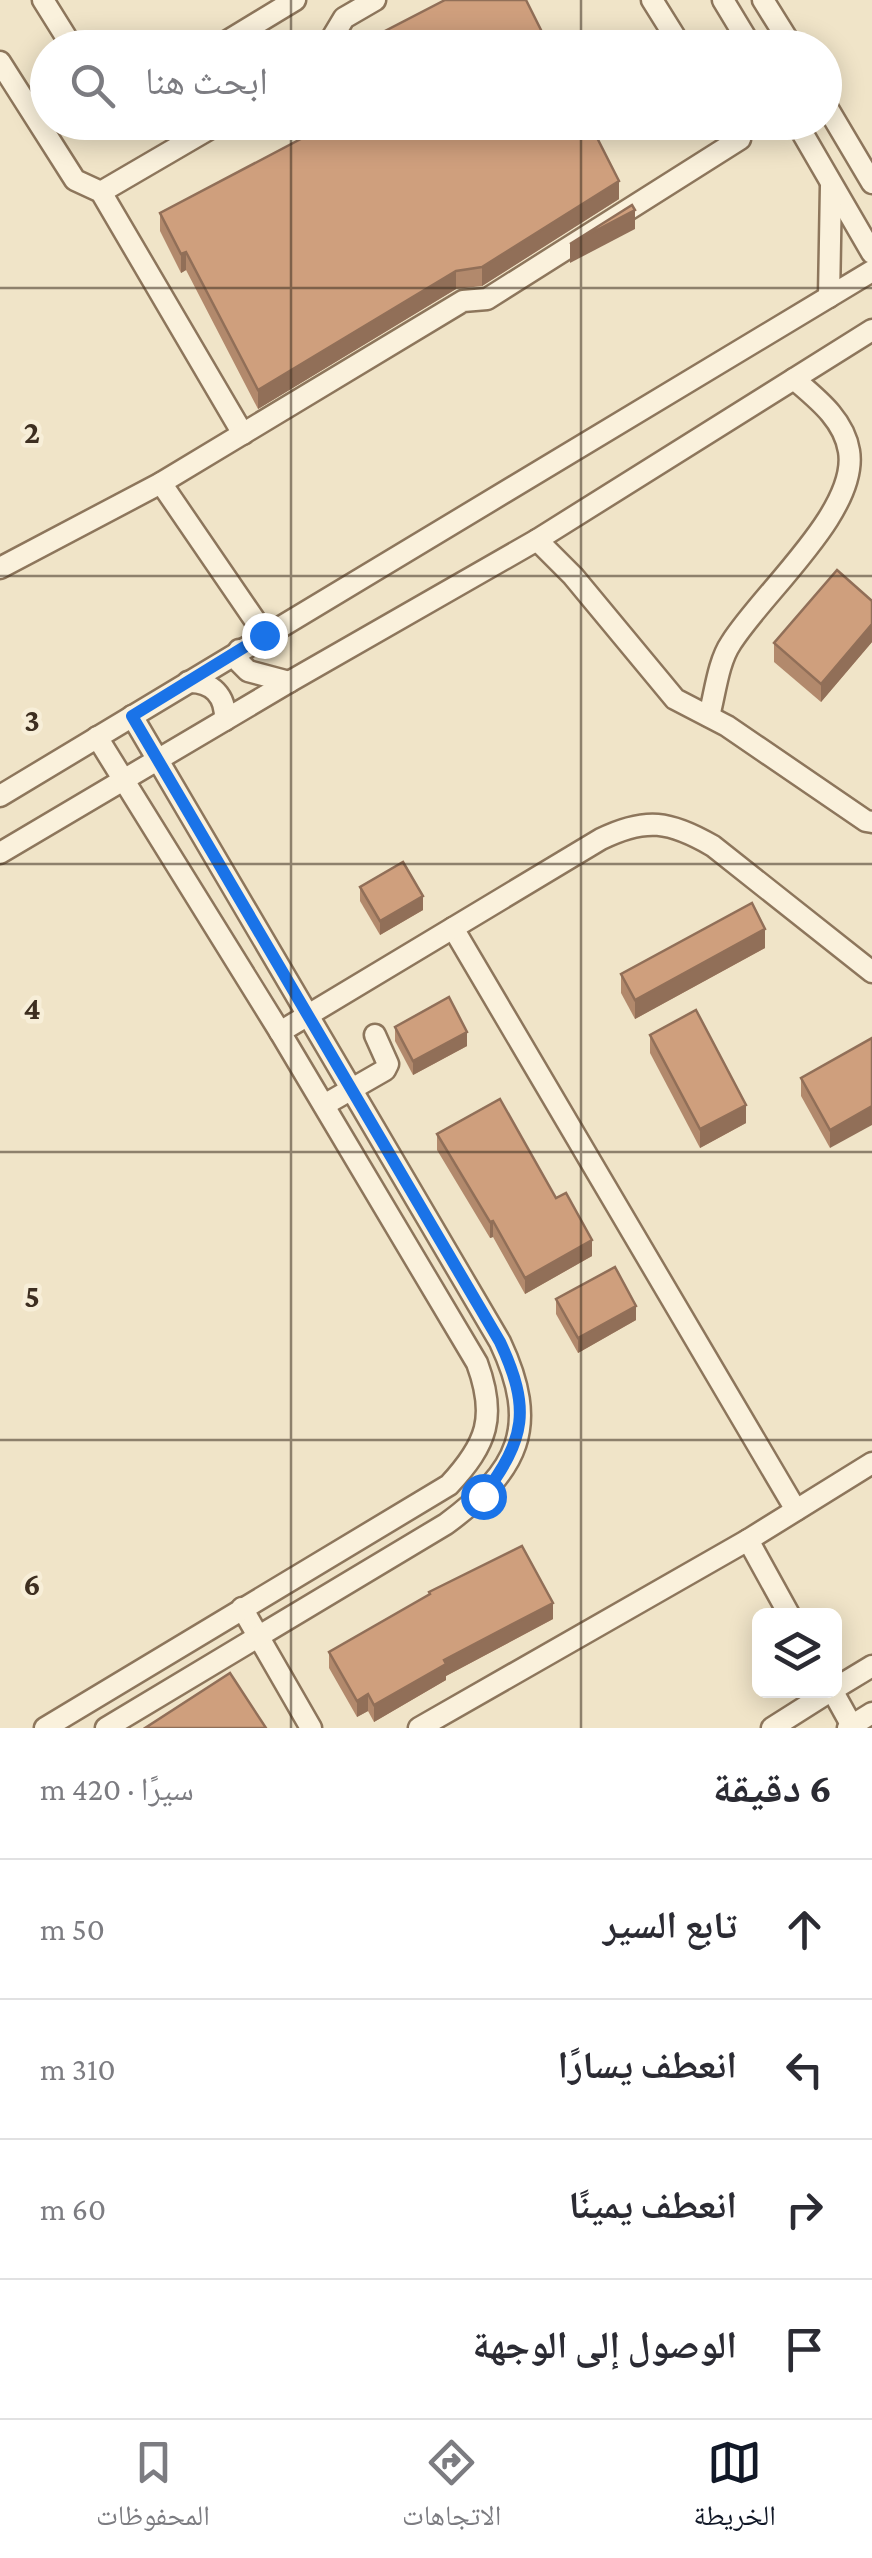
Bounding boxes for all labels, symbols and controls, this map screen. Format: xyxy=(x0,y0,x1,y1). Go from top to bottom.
search box xyxy=(30,30,842,140)
icon: search xyxy=(65,58,120,113)
text: ابحث هنا xyxy=(145,60,268,102)
text: 2 xyxy=(24,414,40,450)
route end xyxy=(242,613,288,659)
text: 3 xyxy=(24,702,40,738)
text: 4 xyxy=(23,990,41,1026)
text: 5 xyxy=(24,1278,40,1314)
route start xyxy=(461,1474,507,1520)
text: 6 xyxy=(23,1566,41,1602)
map controls xyxy=(752,1608,842,1698)
button: layers xyxy=(752,1608,842,1698)
text: 6 دقيقة xyxy=(713,1764,832,1811)
text: سيرًا · 420 m xyxy=(40,1771,194,1807)
icon: ahead xyxy=(777,1902,832,1957)
text: تابع السير xyxy=(603,1904,737,1946)
text: 50 m xyxy=(40,1911,105,1947)
icon: left xyxy=(777,2042,832,2097)
text: انعطف يسارًا xyxy=(557,2044,737,2086)
text: 310 m xyxy=(40,2051,116,2087)
icon: right xyxy=(777,2182,832,2237)
text: انعطف يمينًا xyxy=(569,2184,737,2226)
text: 60 m xyxy=(40,2191,106,2227)
icon: arrive xyxy=(777,2322,832,2377)
text: الوصول إلى الوجهة xyxy=(472,2324,737,2366)
tab: المحفوظات xyxy=(96,2435,210,2543)
tab: الاتجاهات xyxy=(402,2435,501,2543)
tab: الخريطة xyxy=(694,2435,776,2543)

